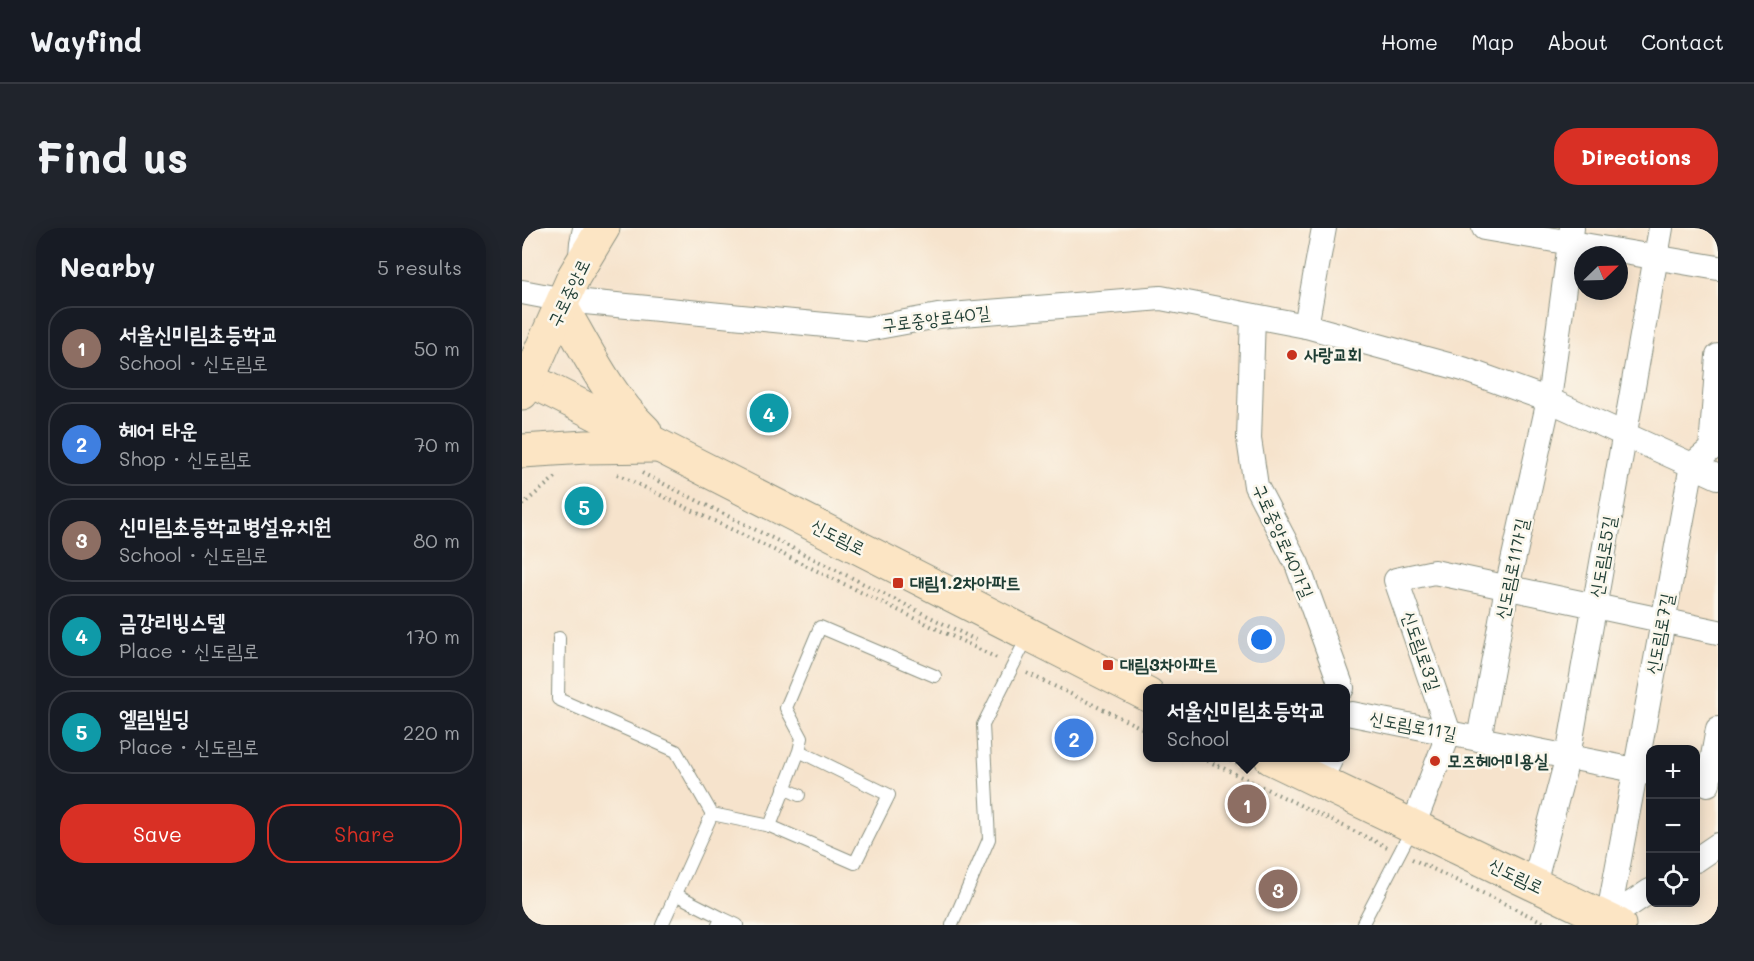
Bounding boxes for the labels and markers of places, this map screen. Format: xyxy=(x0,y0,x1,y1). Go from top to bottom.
place label: 사랑교회 xyxy=(1304,342,1362,366)
marker: 사랑교회 xyxy=(1285,348,1299,362)
pin: 4 xyxy=(750,390,788,435)
pin: 5 xyxy=(564,484,604,528)
place label: 대림1.2차아파트 xyxy=(910,570,1021,594)
marker: 대림1.2차아파트 xyxy=(891,576,905,590)
place label: 대림3차아파트 xyxy=(1120,652,1218,676)
marker: 대림3차아파트 xyxy=(1101,658,1115,672)
pin: 2 xyxy=(1054,716,1094,760)
place label: 모즈헤어미용실 xyxy=(1447,748,1549,772)
marker: 모즈헤어미용실 xyxy=(1428,754,1442,768)
pin: 1 xyxy=(1228,782,1266,826)
pin: 3 xyxy=(1258,866,1298,912)

